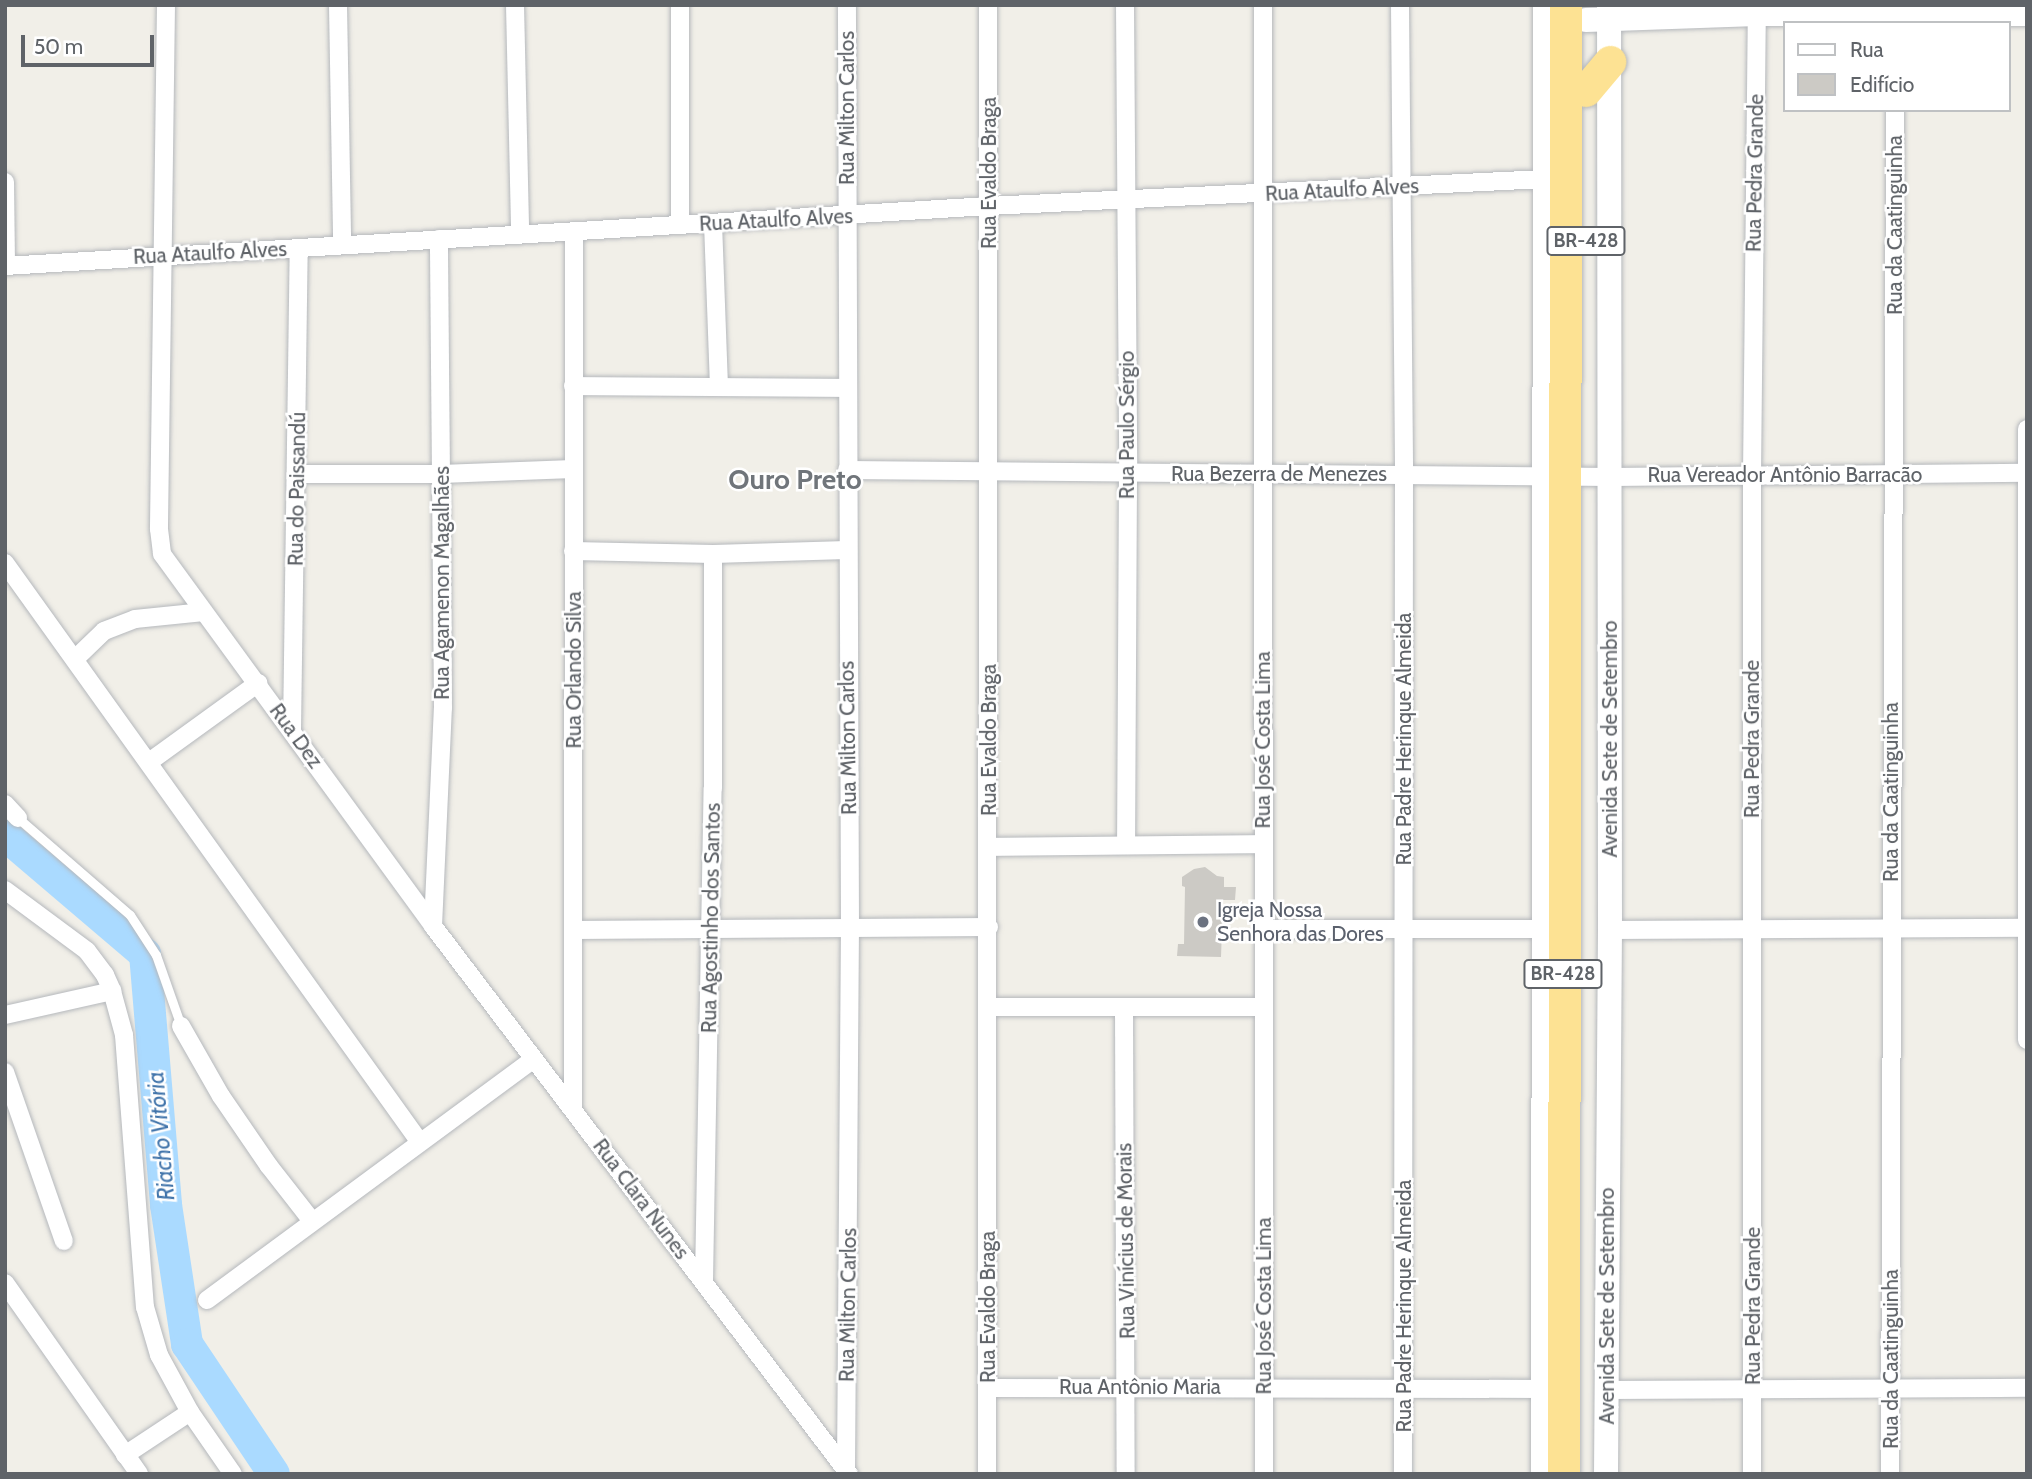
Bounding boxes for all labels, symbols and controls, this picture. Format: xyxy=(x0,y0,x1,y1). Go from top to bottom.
scale bar xyxy=(24,21,158,65)
legend xyxy=(1784,21,2011,112)
street label: Rua Milton Carlos xyxy=(834,31,860,185)
text: 50 m xyxy=(34,34,83,59)
text: Rua xyxy=(1850,37,1884,62)
text: Edifício xyxy=(1850,72,1914,97)
street label: Rua Pedra Grande xyxy=(1741,94,1769,252)
street label: Rua Evaldo Braga xyxy=(976,97,1002,249)
street label: Rua da Caatinguinha xyxy=(1882,135,1908,315)
street label: Rua Ataulfo Alves xyxy=(1264,173,1420,207)
street label: Rua Ataulfo Alves xyxy=(698,203,854,237)
road number: BR-428 xyxy=(1546,226,1626,256)
street label: Rua Ataulfo Alves xyxy=(132,236,288,270)
street label: Rua Paulo Sérgio xyxy=(1114,351,1140,499)
street label: Rua do Paissandú xyxy=(283,412,311,566)
street label: Rua Bezerra de Menezes xyxy=(1171,461,1387,487)
district label: Ouro Preto xyxy=(728,462,862,496)
street label: Rua Vereador Antônio Barracão xyxy=(1648,462,1922,488)
street label: Rua Agamenon Magalhães xyxy=(429,466,455,700)
street label: Rua Orlando Silva xyxy=(561,591,587,749)
street label: Rua Padre Herinque Almeida xyxy=(1391,613,1417,865)
street label: Avenida Sete de Setembro xyxy=(1597,620,1623,858)
street label: Rua José Costa Lima xyxy=(1250,651,1276,829)
street label: Rua Pedra Grande xyxy=(1739,660,1765,818)
street label: Rua Milton Carlos xyxy=(834,661,862,815)
street label: Rua Evaldo Braga xyxy=(976,664,1002,816)
street label: Rua Dez xyxy=(264,699,328,773)
street label: Rua da Caatinguinha xyxy=(1878,702,1904,882)
street label: Rua Agostinho dos Santos xyxy=(696,803,726,1033)
place label: Igreja Nossa Senhora das Dores xyxy=(1217,897,1384,947)
marker: Igreja Nossa Senhora das Dores xyxy=(1195,914,1211,930)
road number: BR-428 xyxy=(1523,958,1603,990)
water label: Riacho Vitória xyxy=(142,1070,180,1202)
street label: Rua Clara Nunes xyxy=(588,1134,694,1264)
street label: Rua Vinícius de Morais xyxy=(1112,1143,1140,1339)
street label: Rua Padre Herinque Almeida xyxy=(1391,1180,1417,1432)
street label: Avenida Sete de Setembro xyxy=(1594,1187,1620,1425)
street label: Rua José Costa Lima xyxy=(1251,1217,1277,1395)
street label: Rua Pedra Grande xyxy=(1740,1227,1766,1385)
street label: Rua Milton Carlos xyxy=(834,1228,862,1382)
street label: Rua Evaldo Braga xyxy=(975,1231,1001,1383)
street label: Rua da Caatinguinha xyxy=(1878,1269,1904,1449)
street label: Rua Antônio Maria xyxy=(1059,1374,1221,1400)

